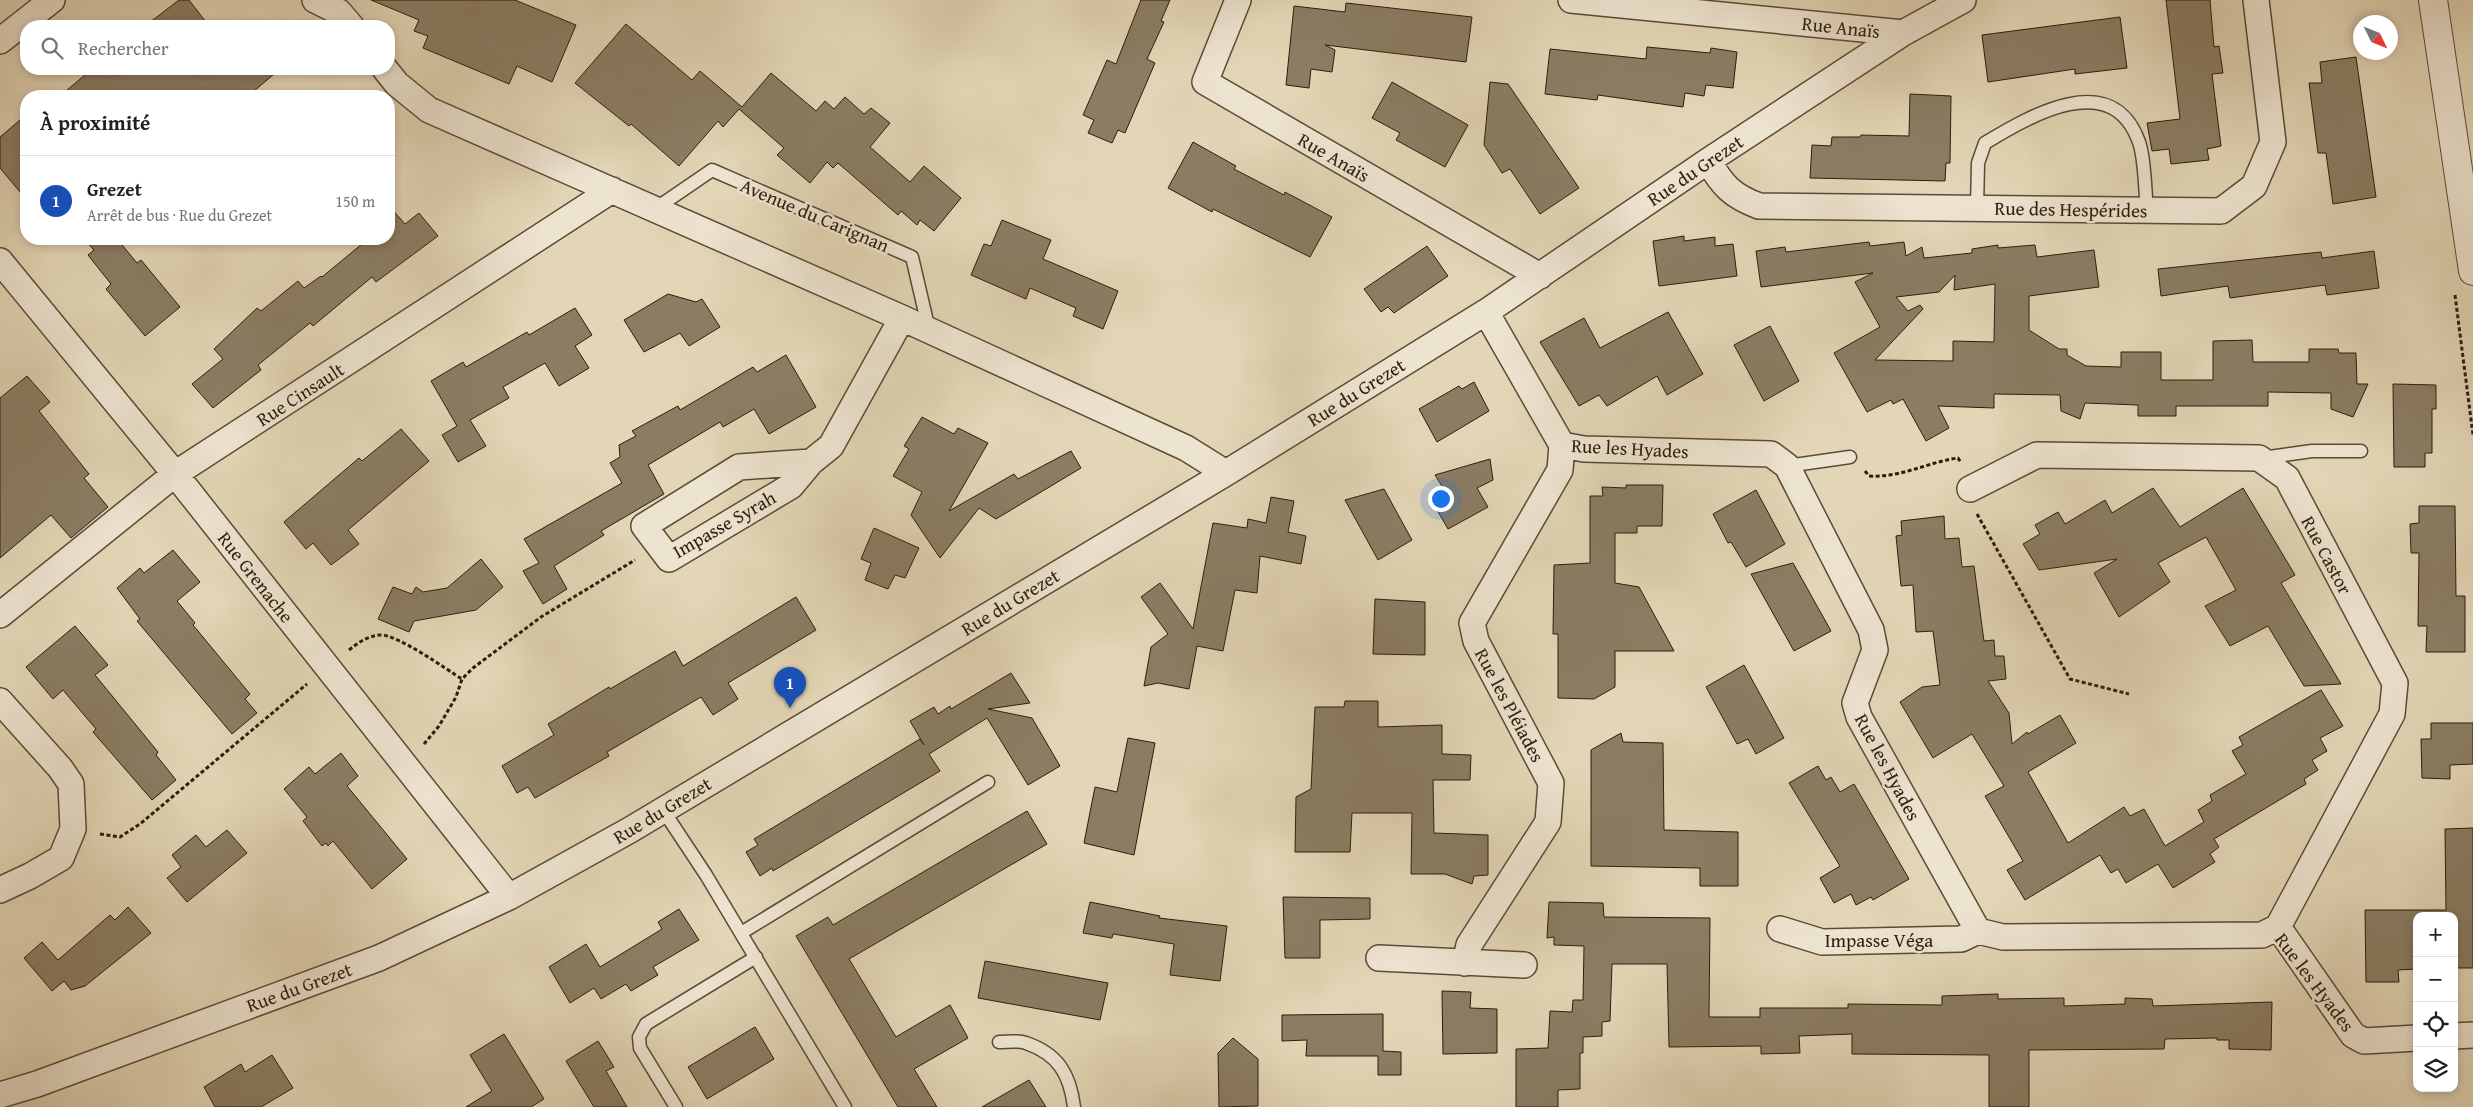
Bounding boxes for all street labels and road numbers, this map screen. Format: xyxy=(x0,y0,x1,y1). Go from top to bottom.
street label: Rue Anaïs xyxy=(1801,9,1881,45)
street label: Rue Anaïs xyxy=(1293,125,1375,189)
street label: Rue du Grezet xyxy=(1641,127,1749,213)
street label: Avenue du Carignan xyxy=(736,171,894,259)
street label: Rue des Hespérides xyxy=(1994,194,2148,224)
street label: Rue du Grezet xyxy=(1302,351,1411,433)
street label: Rue Cinsault xyxy=(251,355,350,433)
street label: Rue les Hyades xyxy=(1571,431,1689,465)
street label: Impasse Syrah xyxy=(667,483,781,565)
street label: Rue Castor xyxy=(2295,511,2359,599)
street label: Rue Grenache xyxy=(211,525,301,629)
street label: Rue du Grezet xyxy=(955,561,1065,642)
street label: Rue les Pléiades xyxy=(1468,643,1552,767)
street label: Rue les Hyades xyxy=(1848,708,1928,826)
street label: Rue du Grezet xyxy=(607,769,717,850)
street label: Impasse Véga xyxy=(1825,926,1933,954)
street label: Rue les Hyades xyxy=(2268,927,2362,1037)
street label: Rue du Grezet xyxy=(242,955,356,1019)

